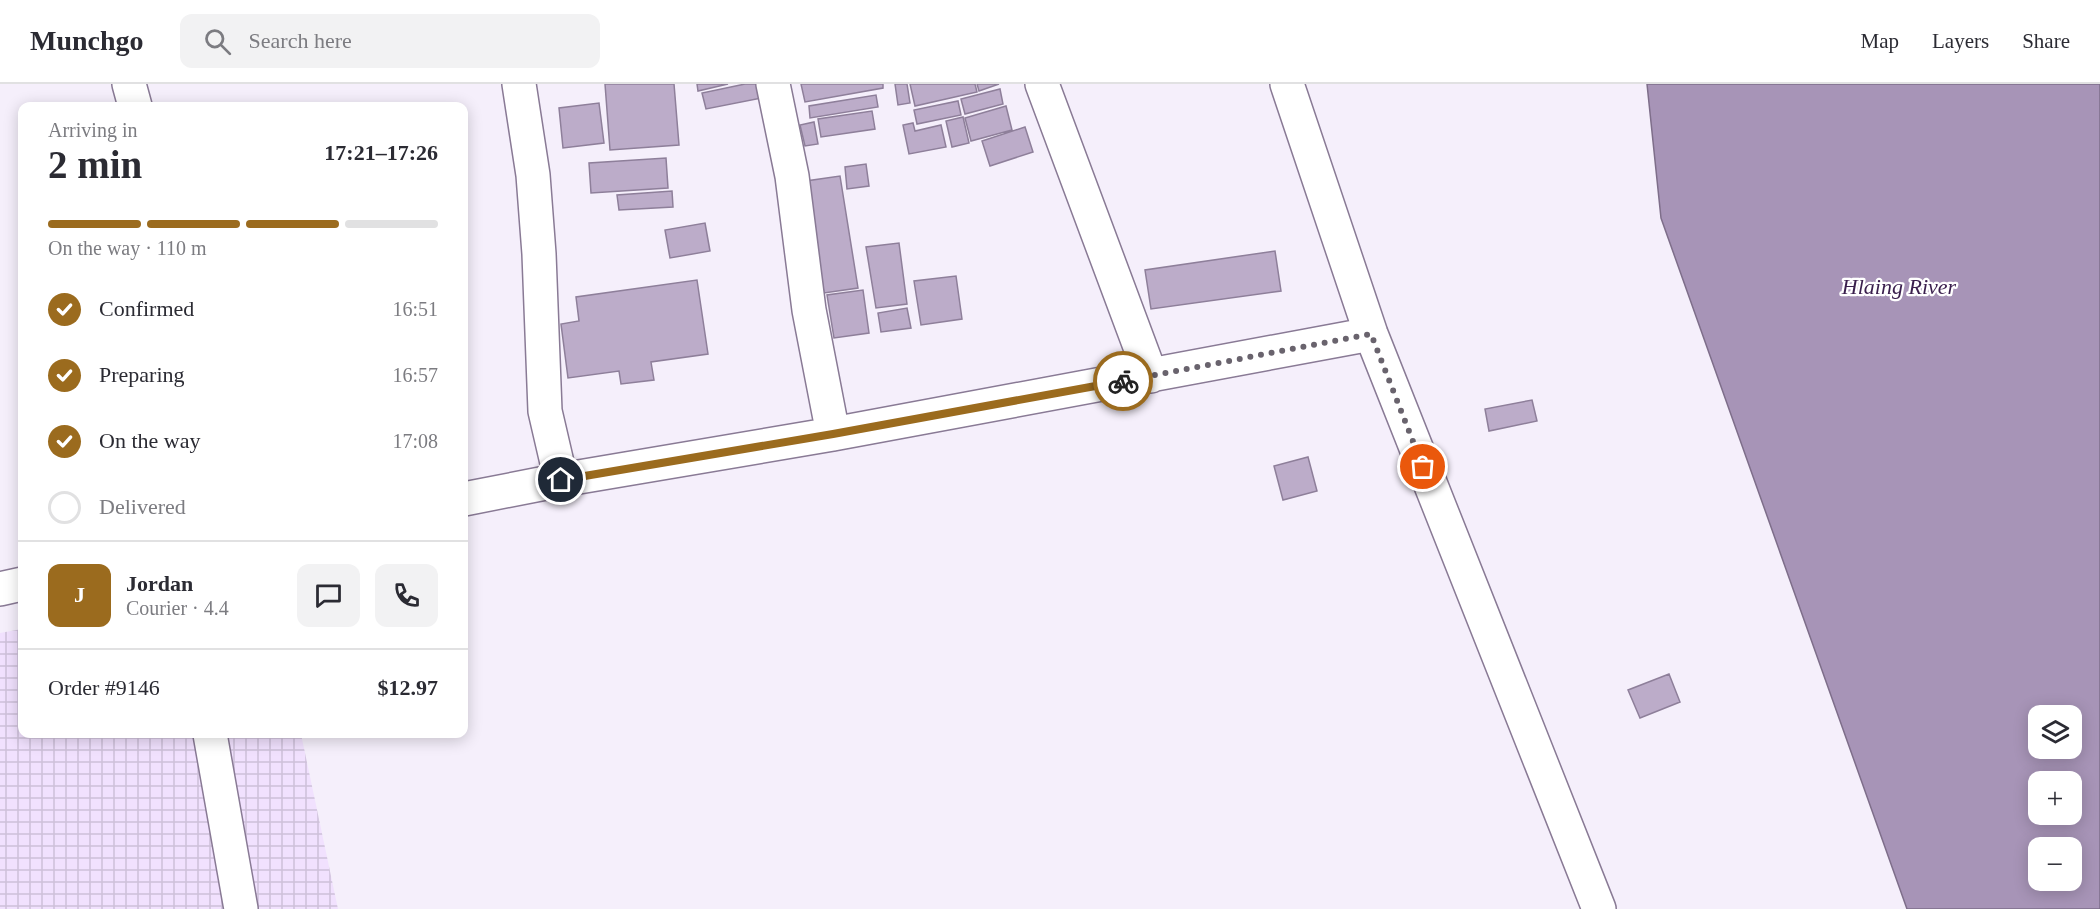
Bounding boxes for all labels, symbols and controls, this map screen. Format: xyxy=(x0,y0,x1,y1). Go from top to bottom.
search box xyxy=(180,14,600,68)
text: Munchgo xyxy=(30,25,144,56)
icon: search xyxy=(201,25,234,58)
text: Search here xyxy=(249,28,352,53)
text: Map xyxy=(1861,29,1899,53)
text: Layers xyxy=(1932,29,1989,53)
text: Share xyxy=(2022,29,2070,53)
text: Arriving in xyxy=(48,119,137,141)
text: 17:21–17:26 xyxy=(324,140,438,165)
text: 2 min xyxy=(48,143,142,186)
text: On the way · 110 m xyxy=(48,237,207,259)
water label: Hlaing River xyxy=(1841,274,1957,299)
icon: check xyxy=(48,293,81,326)
text: Confirmed xyxy=(99,296,194,321)
text: 16:51 xyxy=(392,298,438,320)
courier xyxy=(1093,351,1153,411)
icon: check xyxy=(48,359,81,392)
text: Preparing xyxy=(99,362,185,387)
text: 16:57 xyxy=(392,364,438,386)
icon: bike xyxy=(1107,365,1140,398)
icon: check xyxy=(48,425,81,458)
text: On the way xyxy=(99,428,200,453)
text: 17:08 xyxy=(392,430,438,452)
pin xyxy=(1397,441,1448,492)
icon: bag xyxy=(1406,450,1439,483)
pin xyxy=(535,454,586,505)
icon: home xyxy=(544,463,577,496)
text: Delivered xyxy=(99,494,186,519)
button: chat xyxy=(297,564,360,627)
button: phone xyxy=(375,564,438,627)
text: Jordan xyxy=(126,571,193,596)
text: J xyxy=(74,582,85,607)
text: Courier · 4.4 xyxy=(126,597,229,619)
text: Order #9146 xyxy=(48,675,160,700)
text: $12.97 xyxy=(378,675,438,700)
map controls xyxy=(2028,705,2082,891)
button: layers xyxy=(2028,705,2082,759)
button: + xyxy=(2028,771,2082,825)
button: − xyxy=(2028,837,2082,891)

